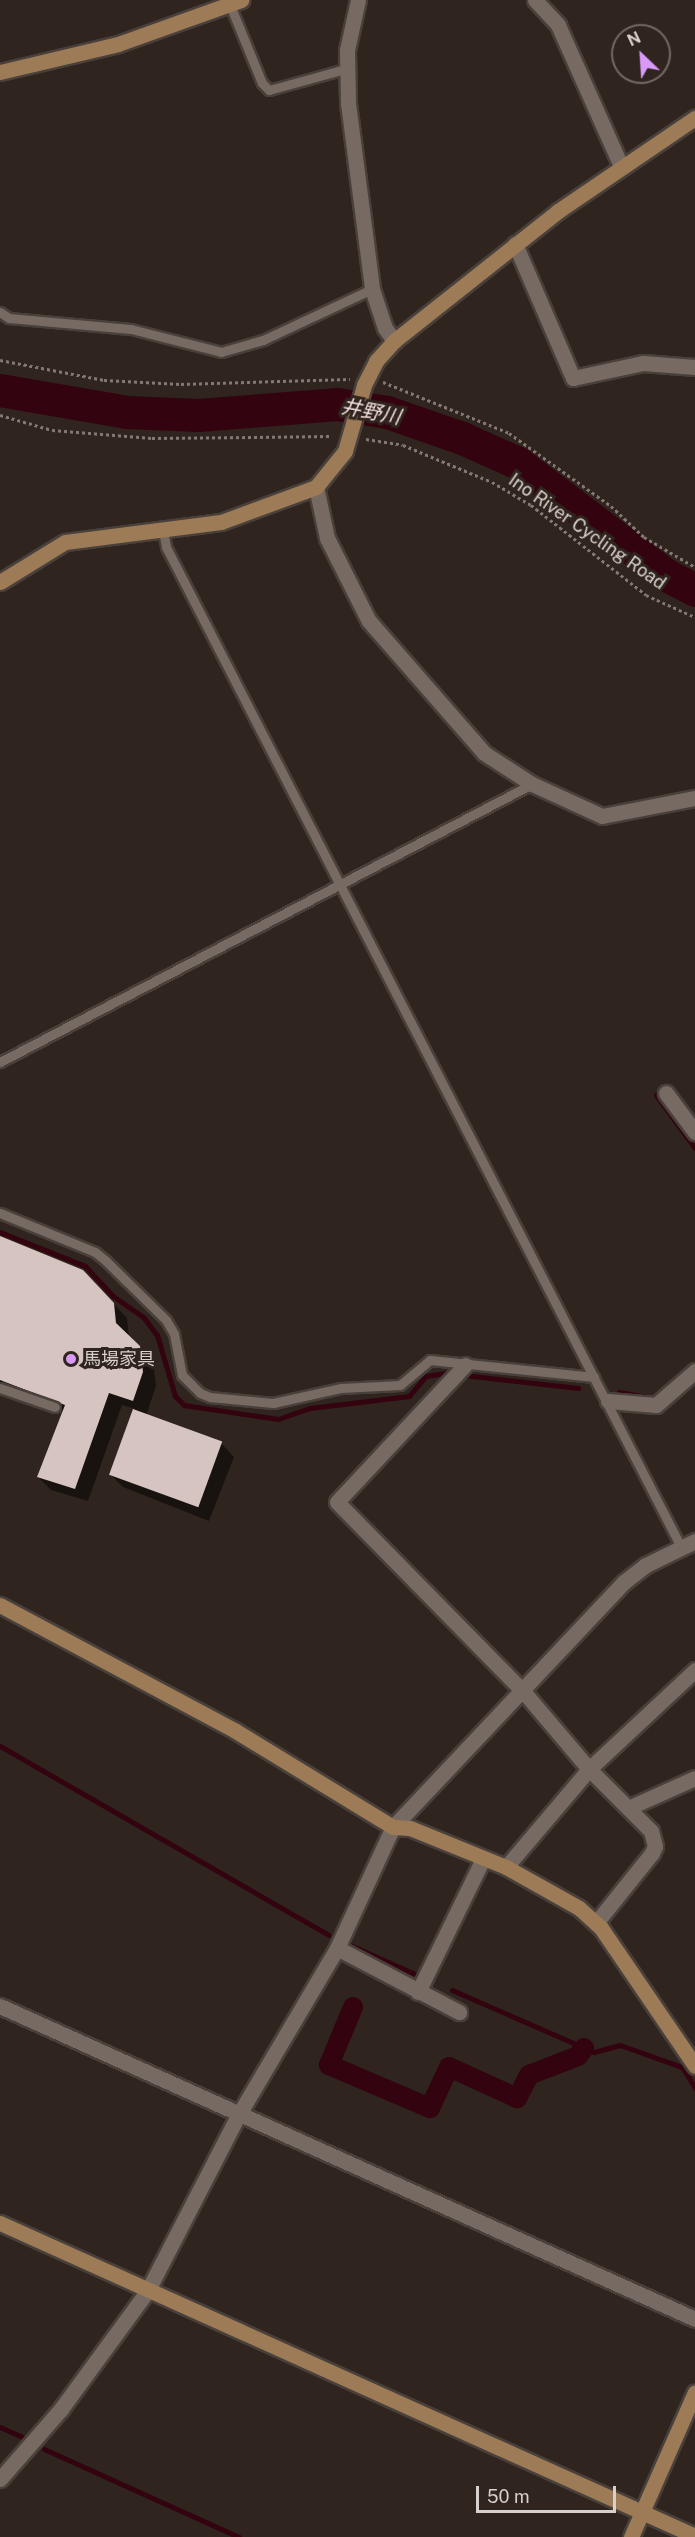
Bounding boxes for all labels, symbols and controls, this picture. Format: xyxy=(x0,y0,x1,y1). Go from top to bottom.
north arrow xyxy=(611,24,671,84)
text: N xyxy=(624,28,644,50)
water label: 井野川 xyxy=(339,394,403,430)
street label: Ino River Cycling Road xyxy=(504,469,670,595)
place label: 馬場家具 xyxy=(83,1348,155,1370)
marker: 馬場家具 xyxy=(64,1352,78,1366)
scale bar xyxy=(479,2474,618,2512)
text: 50 m xyxy=(487,2486,530,2507)

